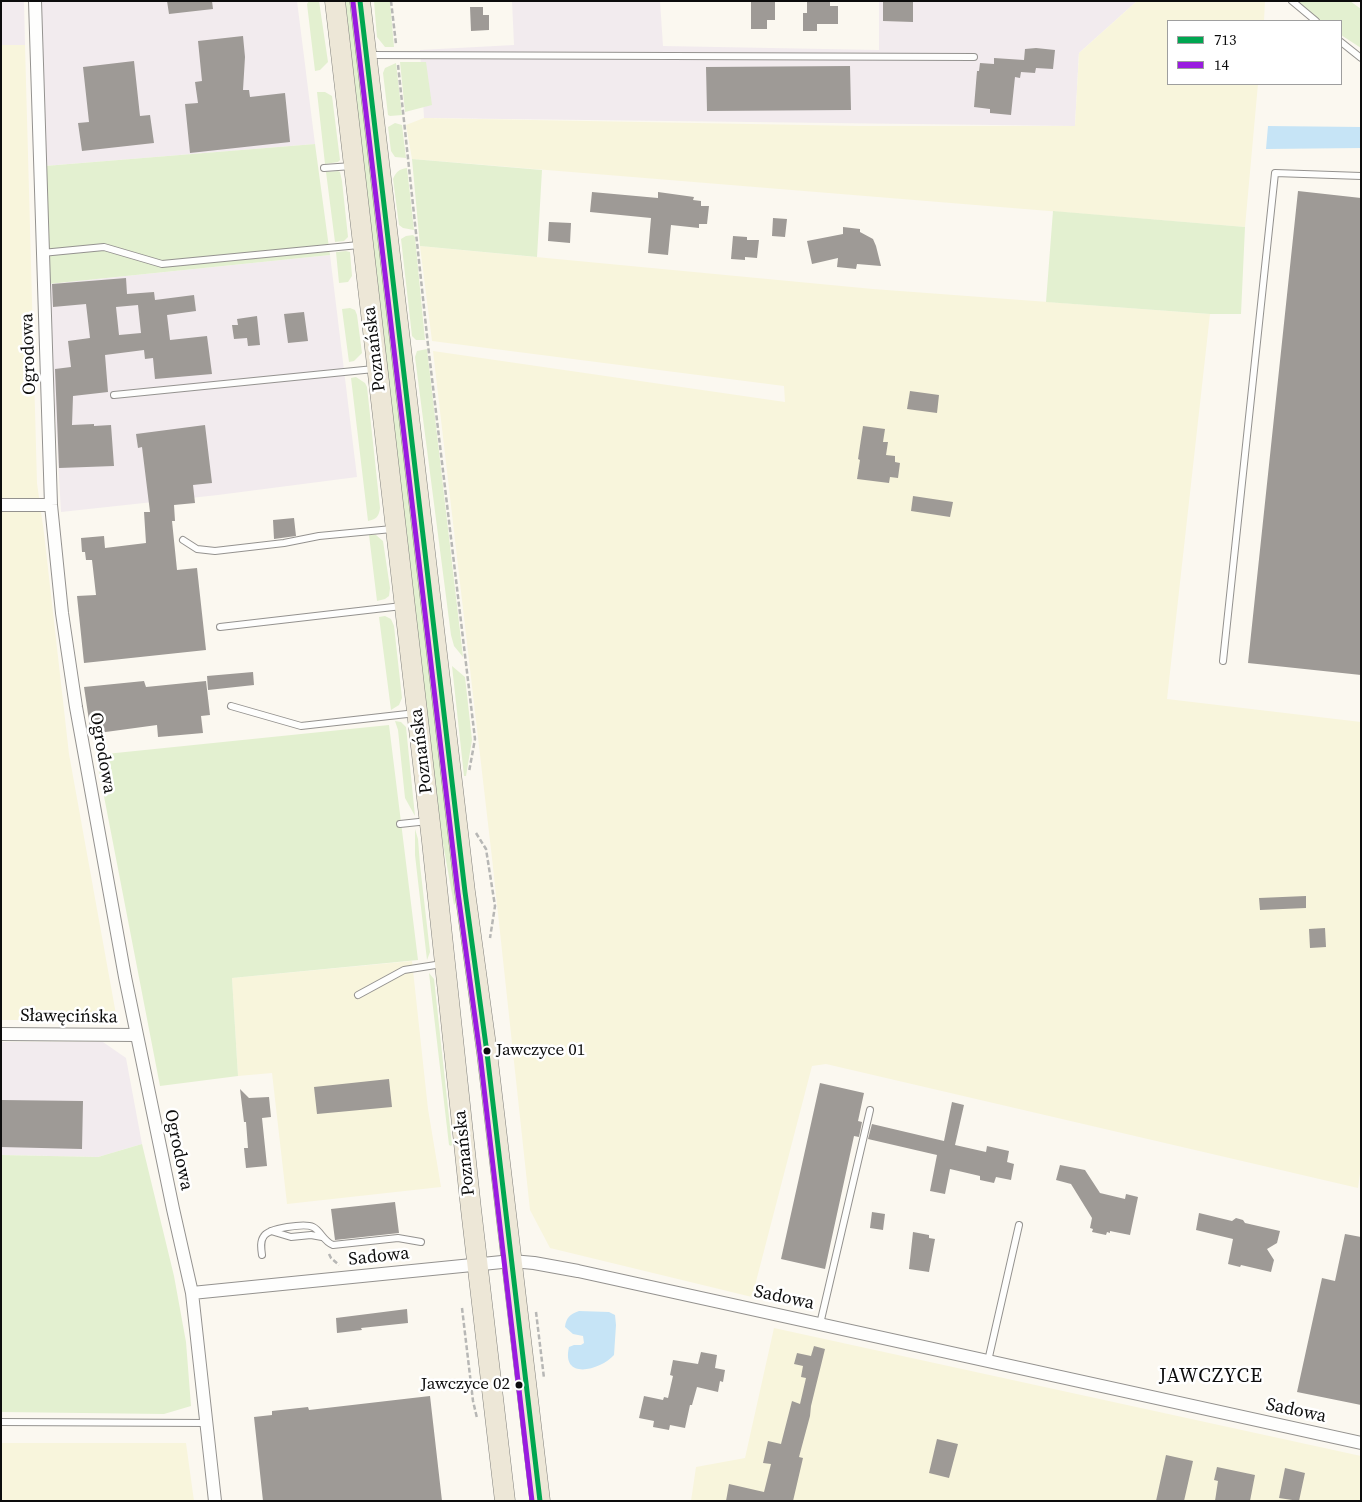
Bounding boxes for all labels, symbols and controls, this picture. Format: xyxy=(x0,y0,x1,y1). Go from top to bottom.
legend xyxy=(1167,20,1342,85)
text: 713 xyxy=(1214,29,1237,50)
text: 14 xyxy=(1214,54,1229,75)
street label: Poznańska xyxy=(359,305,391,393)
street label: Ogrodowa xyxy=(17,313,41,395)
street label: Poznańska xyxy=(406,707,438,795)
street label: Ogrodowa xyxy=(84,711,120,795)
street label: Sławęcińska xyxy=(20,1005,118,1029)
place label: Jawczyce 01 xyxy=(496,1041,585,1061)
marker: Jawczyce 01 xyxy=(482,1046,492,1056)
street label: Ogrodowa xyxy=(159,1108,197,1192)
street label: Poznańska xyxy=(450,1109,480,1197)
street label: Sadowa xyxy=(347,1243,411,1271)
street label: Sadowa xyxy=(752,1281,816,1315)
district label: JAWCZYCE xyxy=(1158,1365,1264,1389)
place label: Jawczyce 02 xyxy=(421,1375,510,1395)
marker: Jawczyce 02 xyxy=(514,1380,524,1390)
street label: Sadowa xyxy=(1264,1394,1328,1428)

